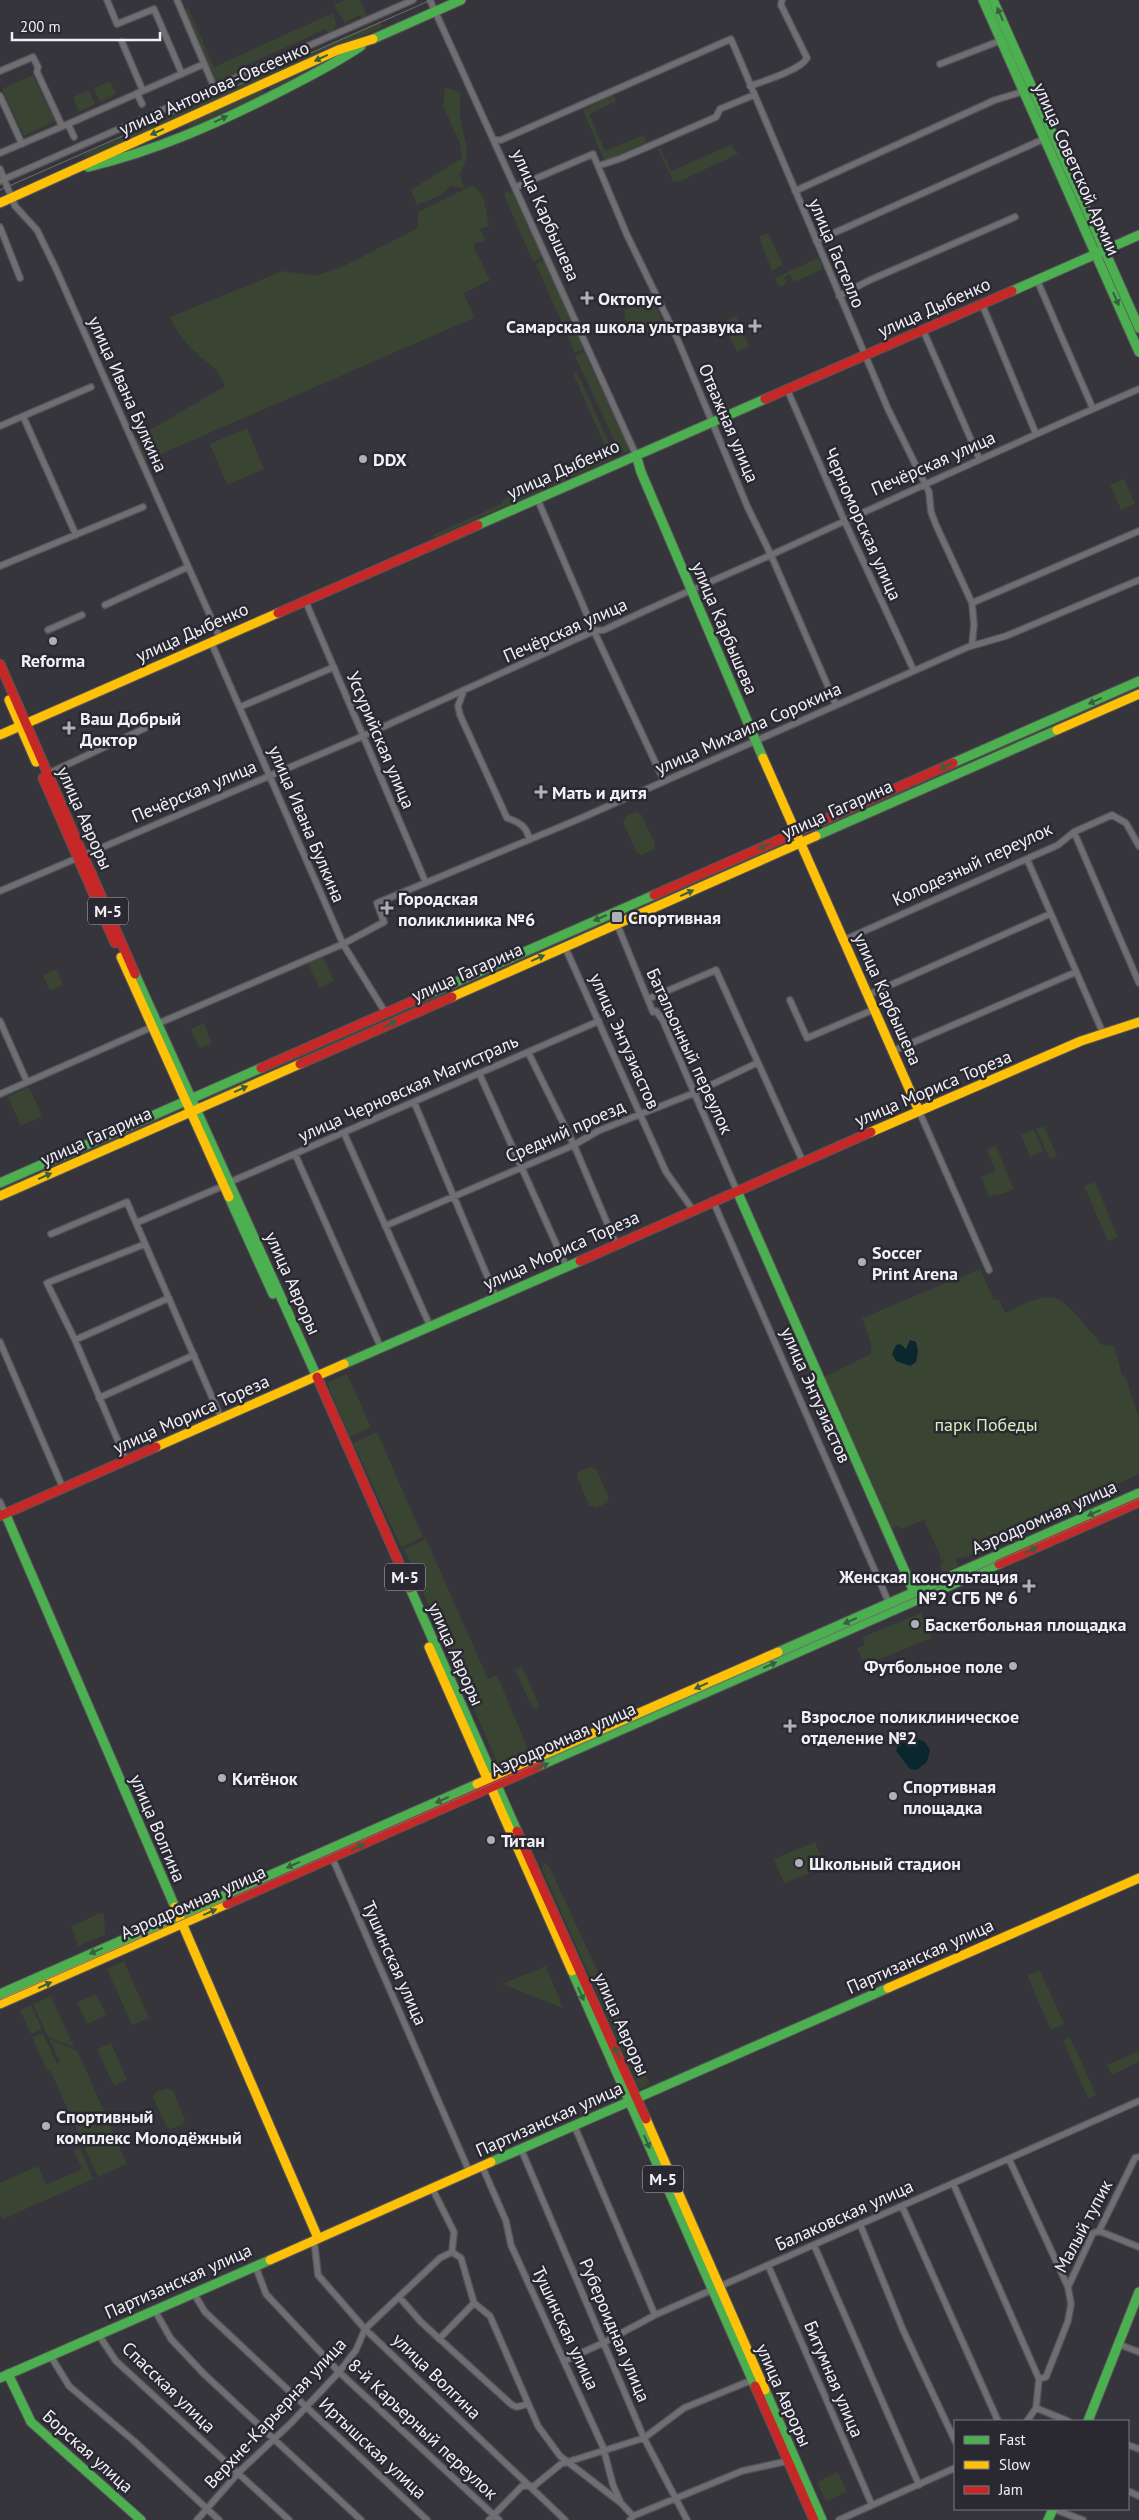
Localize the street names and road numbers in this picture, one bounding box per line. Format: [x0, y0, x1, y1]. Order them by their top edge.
street label: улица Антонова-Овсеенко [115, 36, 313, 140]
street label: улица Советской Армии [1029, 79, 1125, 259]
street label: улица Карбышева [507, 145, 585, 285]
street label: улица Гастелло [804, 195, 870, 311]
street label: улица Дыбенко [874, 272, 994, 342]
street label: улица Ивана Булкина [83, 312, 173, 476]
street label: Отважная улица [694, 360, 764, 486]
street label: Печёрская улица [867, 425, 999, 501]
street label: улица Дыбенко [503, 434, 623, 504]
street label: Черноморская улица [819, 444, 907, 604]
street label: улица Карбышева [687, 558, 763, 698]
street label: Печёрская улица [499, 592, 631, 668]
street label: улица Дыбенко [132, 597, 252, 667]
street label: Уссурийская улица [342, 668, 420, 812]
street label: улица Михаила Сорокина [651, 677, 845, 779]
street label: улица Ивана Булкина [264, 742, 350, 906]
street label: Печёрская улица [128, 754, 260, 828]
street label: улица Авроры [52, 763, 118, 873]
street label: улица Гагарина [778, 774, 896, 844]
street label: Колодезный переулок [888, 817, 1056, 911]
road number: М-5 [88, 898, 128, 924]
street label: улица Карбышева [849, 929, 927, 1069]
street label: улица Гагарина [408, 937, 526, 1007]
street label: Батальонный переулок [641, 964, 739, 1138]
street label: улица Энтузиастов [585, 969, 665, 1113]
street label: улица Черновская Магистраль [294, 1029, 522, 1147]
street label: улица Мориса Тореза [851, 1045, 1015, 1131]
street label: Средний проезд [502, 1094, 629, 1168]
street label: улица Гагарина [37, 1101, 155, 1171]
street label: улица Мориса Тореза [479, 1205, 643, 1295]
street label: улица Авроры [260, 1228, 326, 1338]
street label: улица Энтузиастов [776, 1323, 856, 1467]
street label: улица Мориса Тореза [109, 1369, 273, 1459]
street label: Аэродромная улица [968, 1475, 1120, 1559]
road number: М-5 [385, 1564, 425, 1590]
street label: улица Авроры [423, 1599, 489, 1709]
street label: Аэродромная улица [487, 1697, 639, 1781]
street label: улица Волгина [125, 1771, 191, 1885]
street label: Аэродромная улица [117, 1860, 269, 1944]
street label: Тушинская улица [357, 1897, 433, 2029]
street label: Партизанская улица [843, 1913, 997, 1999]
street label: улица Авроры [589, 1969, 655, 2079]
street label: Партизанская улица [472, 2076, 626, 2162]
road number: М-5 [643, 2166, 683, 2192]
street label: Балаковская улица [771, 2174, 917, 2256]
street label: Малый тупик [1049, 2175, 1117, 2276]
street label: Партизанская улица [101, 2238, 255, 2324]
street label: Рубероидная улица [574, 2255, 656, 2405]
street label: Тушинская улица [527, 2263, 605, 2393]
street label: Битумная улица [799, 2317, 869, 2441]
street label: улица Волгина [388, 2328, 486, 2424]
street label: Верхне-Карьерная улица [199, 2333, 351, 2493]
street label: Спасская улица [117, 2337, 221, 2437]
street label: улица Авроры [751, 2340, 817, 2450]
street label: 8-й Карьерный переулок [343, 2354, 503, 2505]
street label: Иртышская улица [314, 2392, 432, 2504]
street label: Борская улица [38, 2404, 138, 2498]

